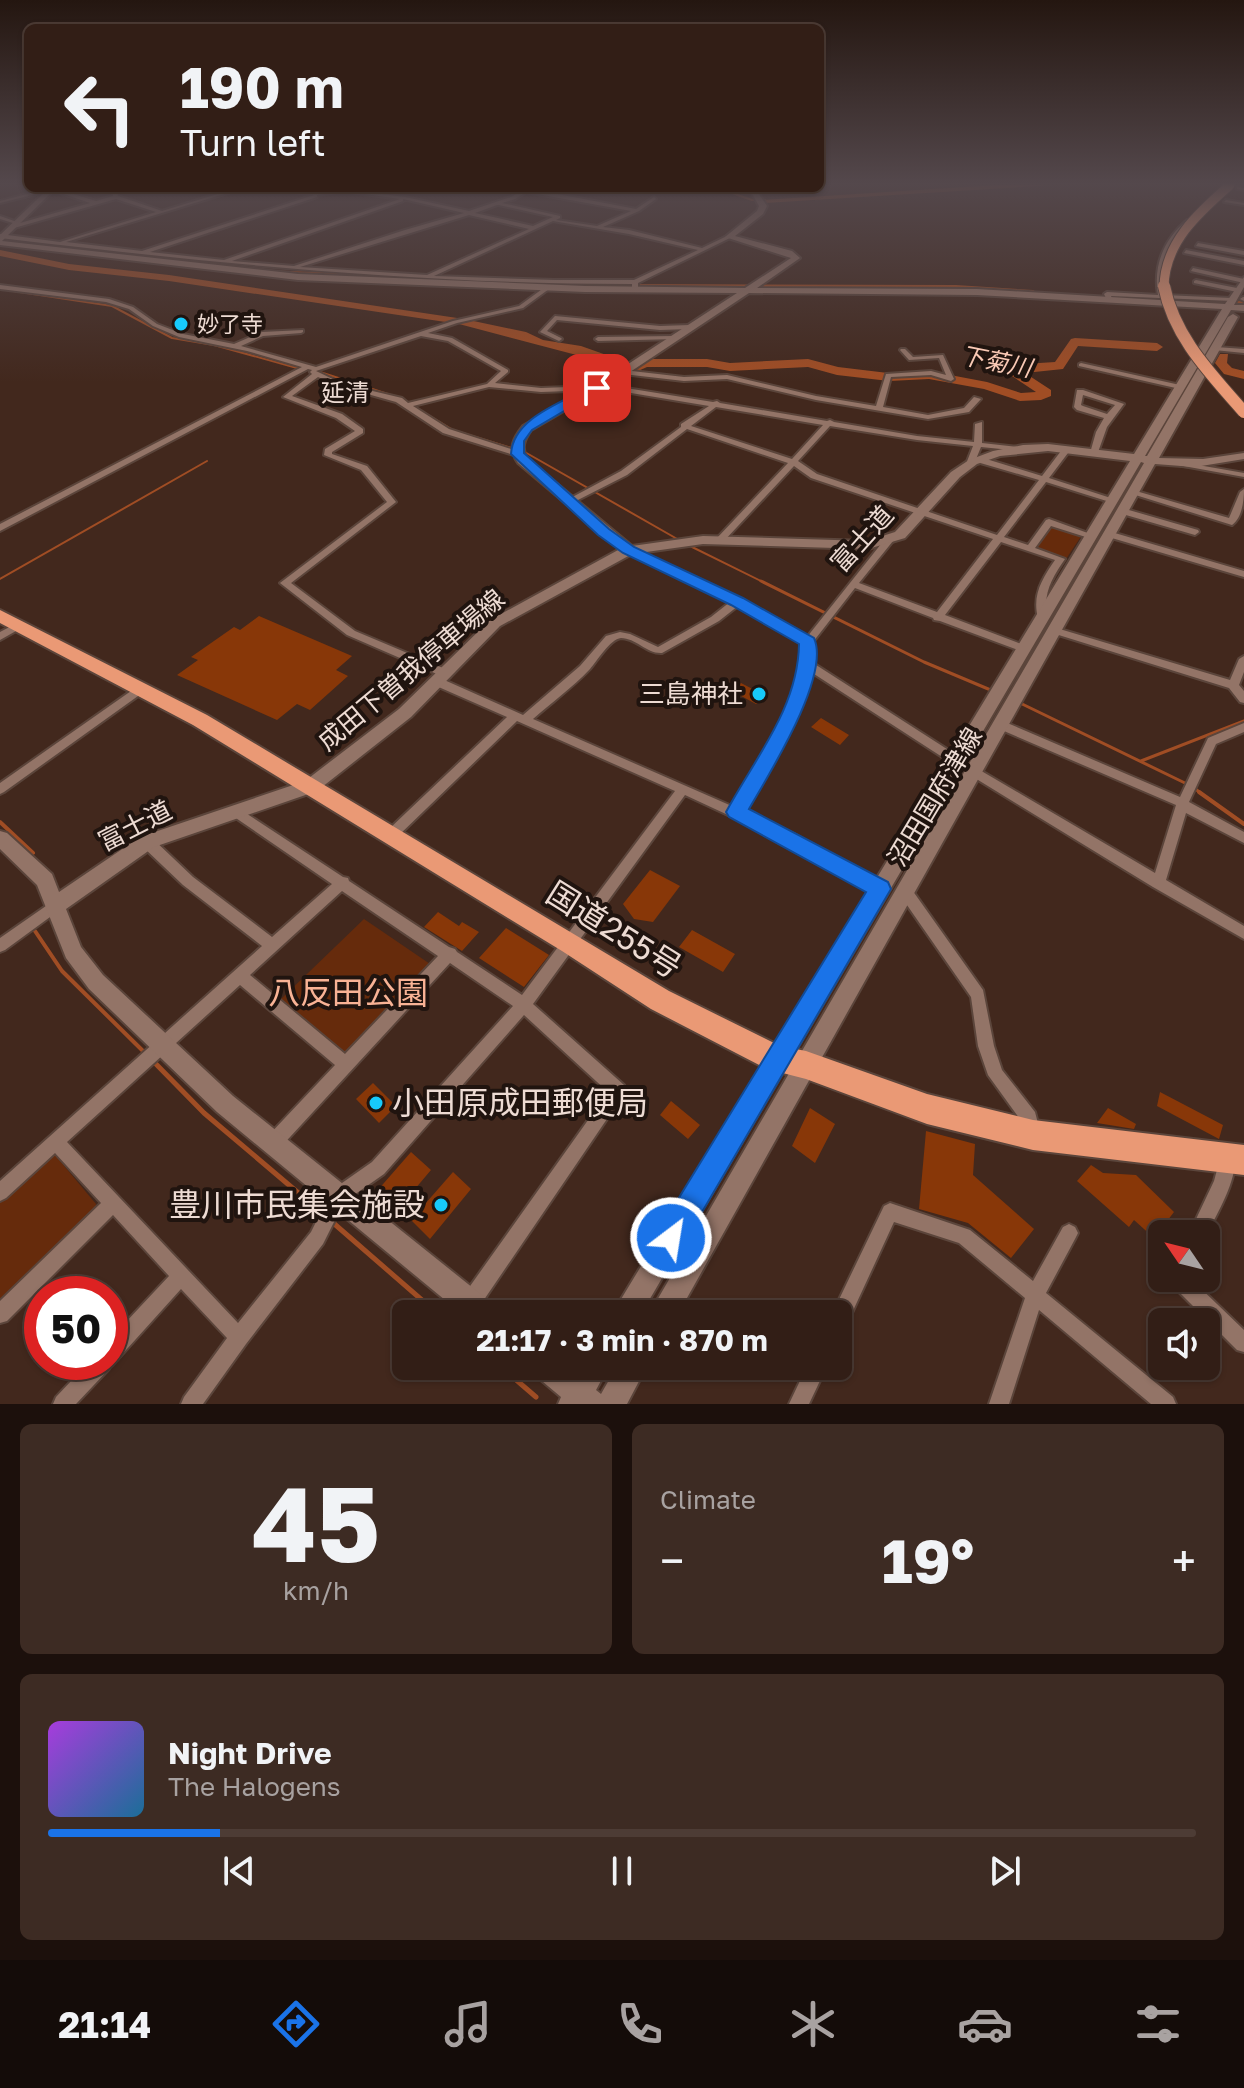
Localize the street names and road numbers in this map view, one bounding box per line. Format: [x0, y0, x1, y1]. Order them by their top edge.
street label: 富士道 [824, 499, 899, 578]
street label: 成田下曽我停車場線 [311, 583, 510, 757]
street label: 沼田国府津線 [881, 722, 988, 872]
street label: 富士道 [93, 794, 177, 857]
street label: 国道255号 [540, 873, 689, 985]

